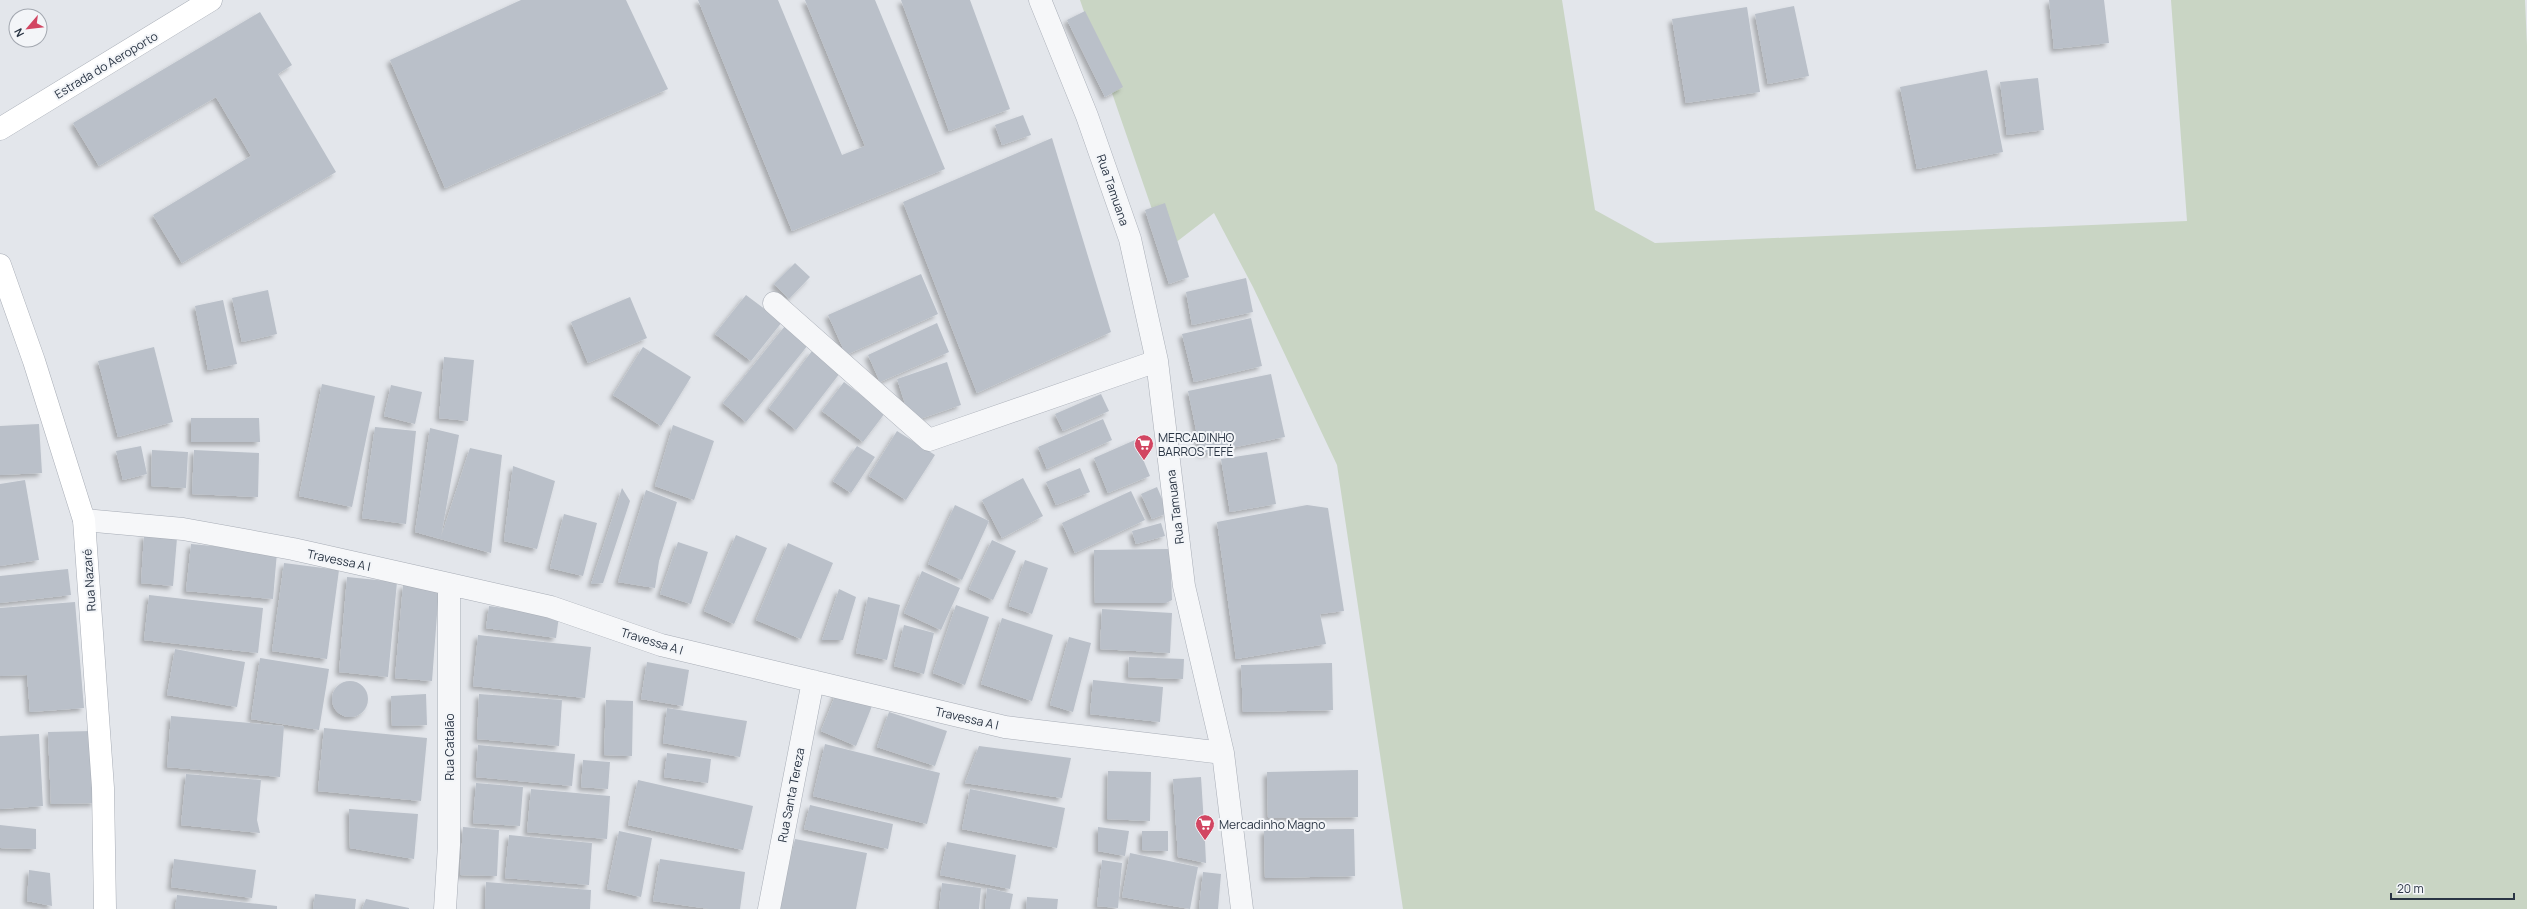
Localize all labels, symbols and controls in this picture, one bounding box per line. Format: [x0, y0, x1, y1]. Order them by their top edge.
north arrow [8, 8, 48, 48]
text: N [10, 26, 27, 40]
street label: Estrada do Aeroporto [51, 27, 161, 103]
street label: Rua Tamuana [1093, 152, 1133, 228]
place label: MERCADINHO BARROS TEFÉ [1158, 429, 1235, 460]
supermarket icon: MERCADINHO BARROS TEFÉ [1133, 433, 1155, 461]
street label: Rua Tamuana [1162, 469, 1188, 545]
street label: Travessa A I [306, 545, 372, 575]
street label: Rua Nazaré [78, 548, 100, 612]
street label: Travessa A I [619, 623, 685, 659]
street label: Travessa A I [934, 702, 1000, 734]
street label: Rua Catalão [441, 713, 458, 781]
street label: Rua Santa Tereza [774, 746, 808, 844]
supermarket icon: Mercadinho Magno [1194, 813, 1216, 841]
place label: Mercadinho Magno [1219, 816, 1325, 833]
scale bar [2391, 875, 2514, 901]
text: 20 m [2397, 880, 2424, 897]

